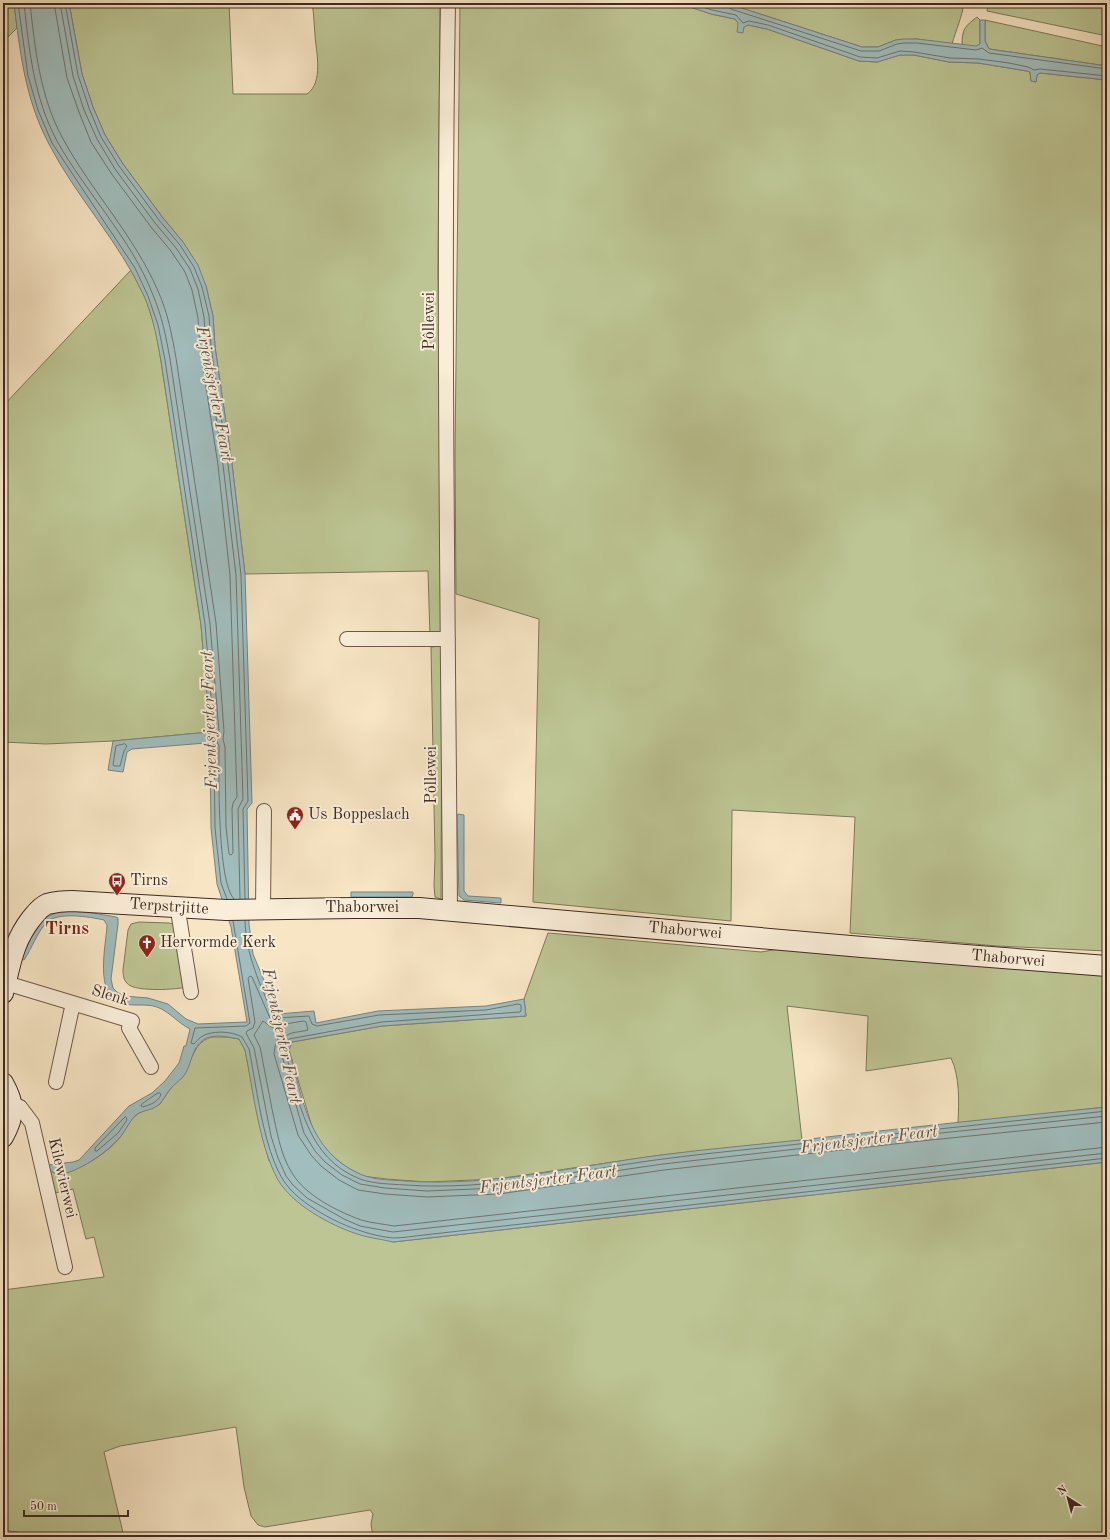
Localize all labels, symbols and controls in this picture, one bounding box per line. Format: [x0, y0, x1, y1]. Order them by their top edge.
street label: Pôllewei [422, 292, 438, 350]
water label: Frjentsjerter Feart [192, 323, 236, 464]
water label: Frjentsjerter Feart [199, 650, 221, 790]
street label: Pôllewei [424, 746, 440, 804]
public building icon: Us Boppeslach [285, 805, 305, 830]
place label: Us Boppeslach [308, 807, 410, 823]
bus stop icon: Tirns [107, 871, 127, 896]
place label: Tirns [130, 873, 168, 889]
street label: Terpstrjitte [129, 896, 209, 918]
street label: Thaborwei [325, 900, 399, 916]
district label: Tirns [45, 920, 89, 938]
street label: Thaborwei [647, 920, 723, 942]
church icon: Hervormde Kerk [137, 933, 157, 958]
place label: Hervormde Kerk [160, 935, 276, 951]
street label: Thaborwei [970, 948, 1046, 970]
water label: Frjentsjerter Feart [258, 966, 304, 1106]
street label: Slenk [89, 983, 131, 1009]
water label: Frjentsjerter Feart [798, 1123, 939, 1157]
street label: Kilewierwei [45, 1136, 79, 1220]
water label: Frjentsjerter Feart [477, 1163, 618, 1197]
north arrow [1048, 1478, 1088, 1518]
text: N [1056, 1484, 1070, 1498]
scale bar [24, 1492, 128, 1518]
text: 50 m [30, 1500, 57, 1513]

